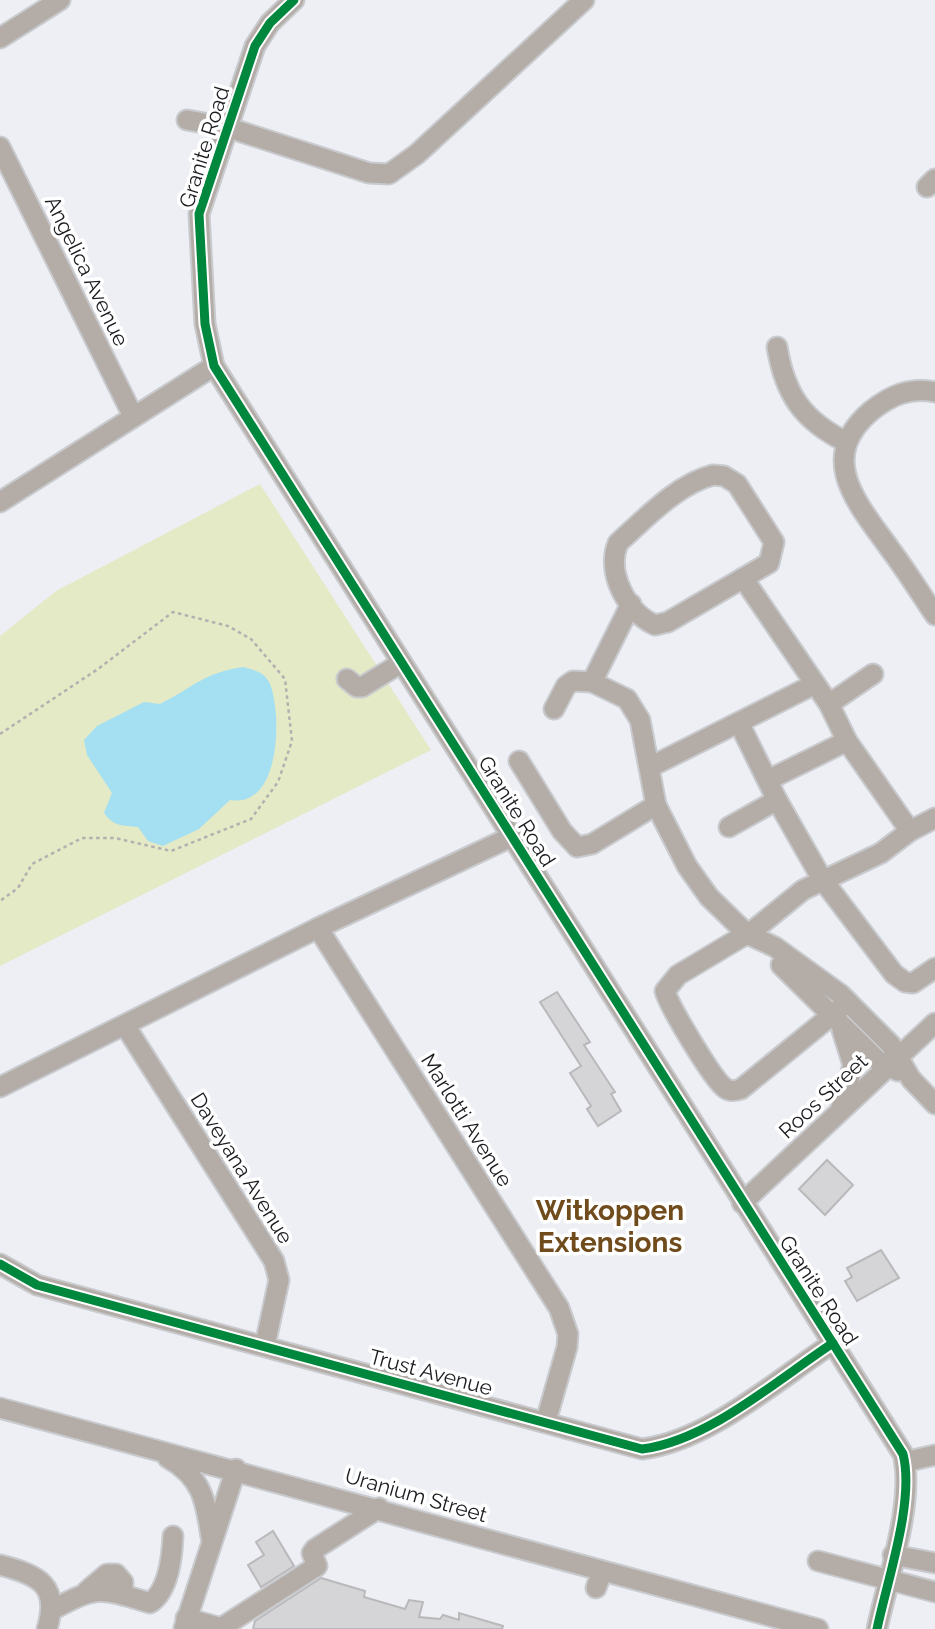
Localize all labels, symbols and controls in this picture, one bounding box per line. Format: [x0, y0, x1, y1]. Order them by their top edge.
street label: Granite Road [174, 83, 234, 211]
street label: Angelica Avenue [40, 192, 134, 350]
street label: Granite Road [473, 751, 561, 871]
street label: Marlotti Avenue [416, 1049, 518, 1191]
street label: Roos Street [773, 1049, 873, 1143]
street label: Daveyana Avenue [185, 1088, 299, 1248]
district label: Witkoppen Extensions [536, 1194, 684, 1259]
street label: Granite Road [774, 1231, 864, 1349]
street label: Trust Avenue [367, 1344, 495, 1400]
street label: Uranium Street [342, 1463, 490, 1527]

